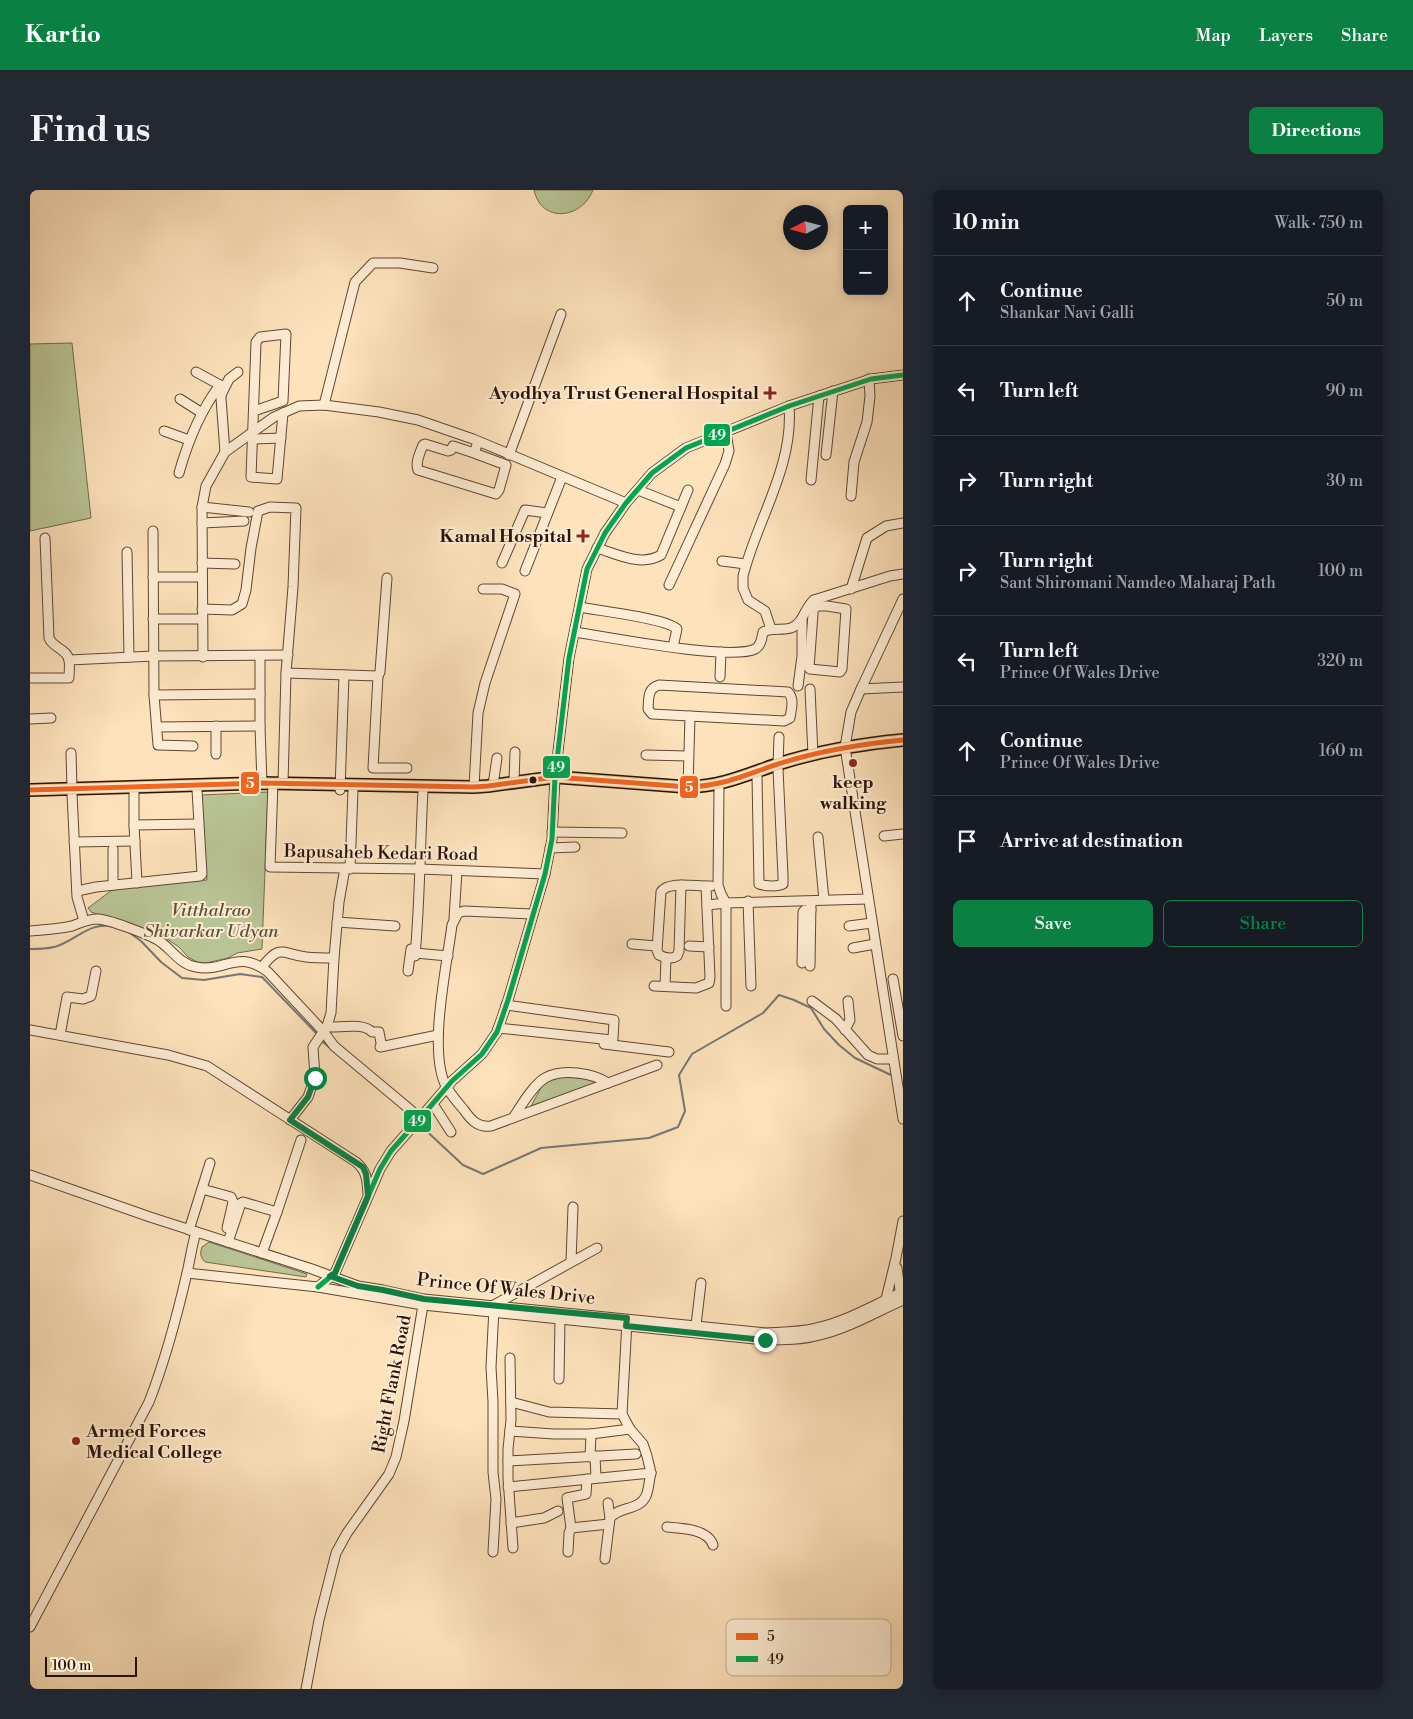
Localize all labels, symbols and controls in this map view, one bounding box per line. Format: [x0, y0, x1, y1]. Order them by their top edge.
text: Kartio [25, 20, 101, 50]
text: Map [1196, 24, 1231, 47]
text: Layers [1259, 24, 1313, 47]
text: Share [1341, 24, 1388, 47]
button: Directions [1249, 107, 1383, 154]
text: Find us [30, 109, 150, 152]
north arrow [783, 205, 828, 250]
map controls [843, 205, 888, 295]
button: + [843, 205, 888, 250]
text: 10 min [953, 210, 1020, 236]
text: Walk · 750 m [1275, 213, 1363, 233]
button: − [843, 250, 888, 295]
text: Continue [1000, 279, 1083, 303]
icon: ahead [953, 287, 981, 315]
text: 50 m [1326, 291, 1363, 311]
text: Shankar Navi Galli [1000, 303, 1134, 323]
icon: left [953, 377, 981, 405]
text: Turn left [1000, 379, 1079, 403]
text: 90 m [1325, 381, 1363, 401]
place label: Ayodhya Trust General Hospital [488, 382, 759, 405]
marker: Ayodhya Trust General Hospital [763, 386, 777, 400]
line badge: 49 [703, 423, 731, 447]
text: 49 [708, 427, 726, 445]
icon: right [953, 467, 981, 495]
text: Turn right [1000, 469, 1093, 493]
text: 30 m [1326, 471, 1363, 491]
place label: Kamal Hospital [439, 525, 572, 548]
marker: Kamal Hospital [576, 529, 590, 543]
text: Turn right [1000, 549, 1093, 573]
icon: right [953, 557, 981, 585]
text: 100 m [1318, 561, 1363, 581]
text: Sant Shiromani Namdeo Maharaj Path [1000, 573, 1276, 593]
text: Turn left [1000, 639, 1079, 663]
icon: left [953, 647, 981, 675]
text: 320 m [1317, 651, 1363, 671]
text: Prince Of Wales Drive [1000, 663, 1160, 683]
text: Continue [1000, 729, 1083, 753]
icon: ahead [953, 737, 981, 765]
text: 160 m [1319, 741, 1363, 761]
text: Prince Of Wales Drive [1000, 753, 1160, 773]
line badge: 49 [542, 755, 571, 779]
marker: keep walking [847, 757, 859, 769]
text: 49 [547, 759, 565, 777]
line badge: 5 [240, 771, 260, 795]
place label: keep walking [819, 771, 887, 815]
text: 5 [246, 775, 255, 793]
unlabelled marker [528, 775, 538, 785]
line badge: 5 [679, 775, 699, 799]
text: 5 [685, 779, 694, 797]
icon: arrive [953, 827, 981, 855]
text: Arrive at destination [1000, 829, 1183, 853]
street label: Bapusaheb Kedari Road [283, 840, 479, 866]
park label: Vitthalrao Shivarkar Udyan [143, 899, 279, 943]
button: Save [953, 900, 1153, 947]
button: Share [1163, 900, 1363, 947]
route start [304, 1067, 327, 1090]
line badge: 49 [403, 1109, 432, 1133]
text: 49 [408, 1113, 426, 1131]
street label: Prince Of Wales Drive [416, 1268, 596, 1310]
street label: Right Flank Road [367, 1312, 417, 1455]
route end [754, 1329, 777, 1352]
place label: Armed Forces Medical College [85, 1420, 222, 1464]
marker: Armed Forces Medical College [70, 1435, 82, 1447]
legend [726, 1619, 891, 1676]
text: 5 [767, 1628, 775, 1646]
text: 49 [767, 1651, 784, 1669]
scale bar [45, 1654, 138, 1677]
text: 100 m [52, 1657, 91, 1675]

